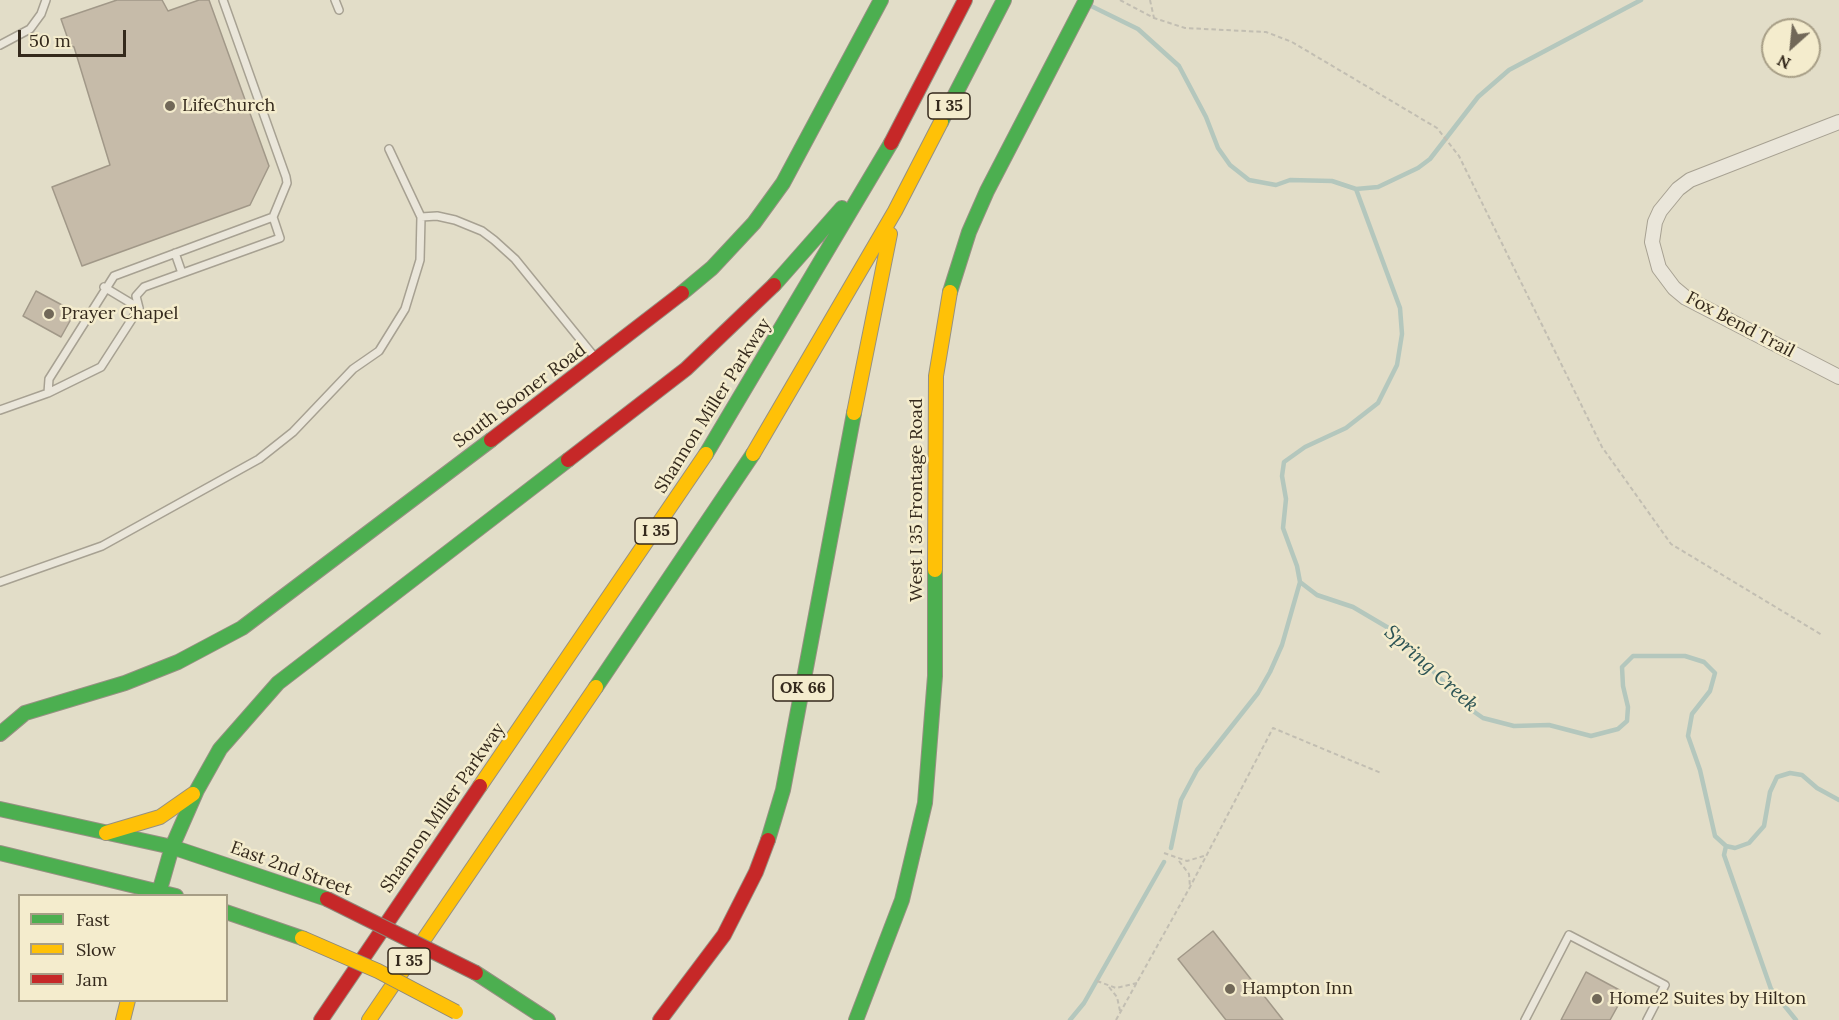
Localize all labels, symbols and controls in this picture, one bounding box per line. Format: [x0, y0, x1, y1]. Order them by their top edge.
scale bar [21, 18, 129, 56]
north arrow [1761, 18, 1821, 78]
text: 50 m [29, 29, 71, 52]
text: N [1774, 51, 1794, 74]
road number: I 35 [928, 93, 970, 119]
place label: LifeChurch [182, 95, 275, 117]
marker: LifeChurch [163, 99, 177, 113]
street label: Fox Bend Trail [1682, 287, 1798, 363]
place label: Prayer Chapel [61, 303, 178, 325]
marker: Prayer Chapel [42, 307, 56, 321]
street label: Shannon Miller Parkway [650, 315, 776, 497]
street label: South Sooner Road [450, 339, 590, 453]
street label: West I 35 Frontage Road [906, 398, 928, 602]
road number: I 35 [635, 518, 677, 544]
water label: Spring Creek [1379, 621, 1483, 717]
road number: OK 66 [773, 675, 833, 701]
street label: Shannon Miller Parkway [376, 719, 510, 897]
street label: East 2nd Street [227, 837, 355, 901]
legend [18, 894, 228, 1002]
text: Fast [76, 908, 110, 931]
text: Slow [76, 938, 116, 961]
road number: I 35 [388, 948, 430, 974]
text: Jam [76, 968, 108, 991]
place label: Hampton Inn [1242, 978, 1353, 1000]
marker: Hampton Inn [1223, 982, 1237, 996]
place label: Home2 Suites by Hilton [1609, 988, 1806, 1010]
marker: Home2 Suites by Hilton [1590, 992, 1604, 1006]

